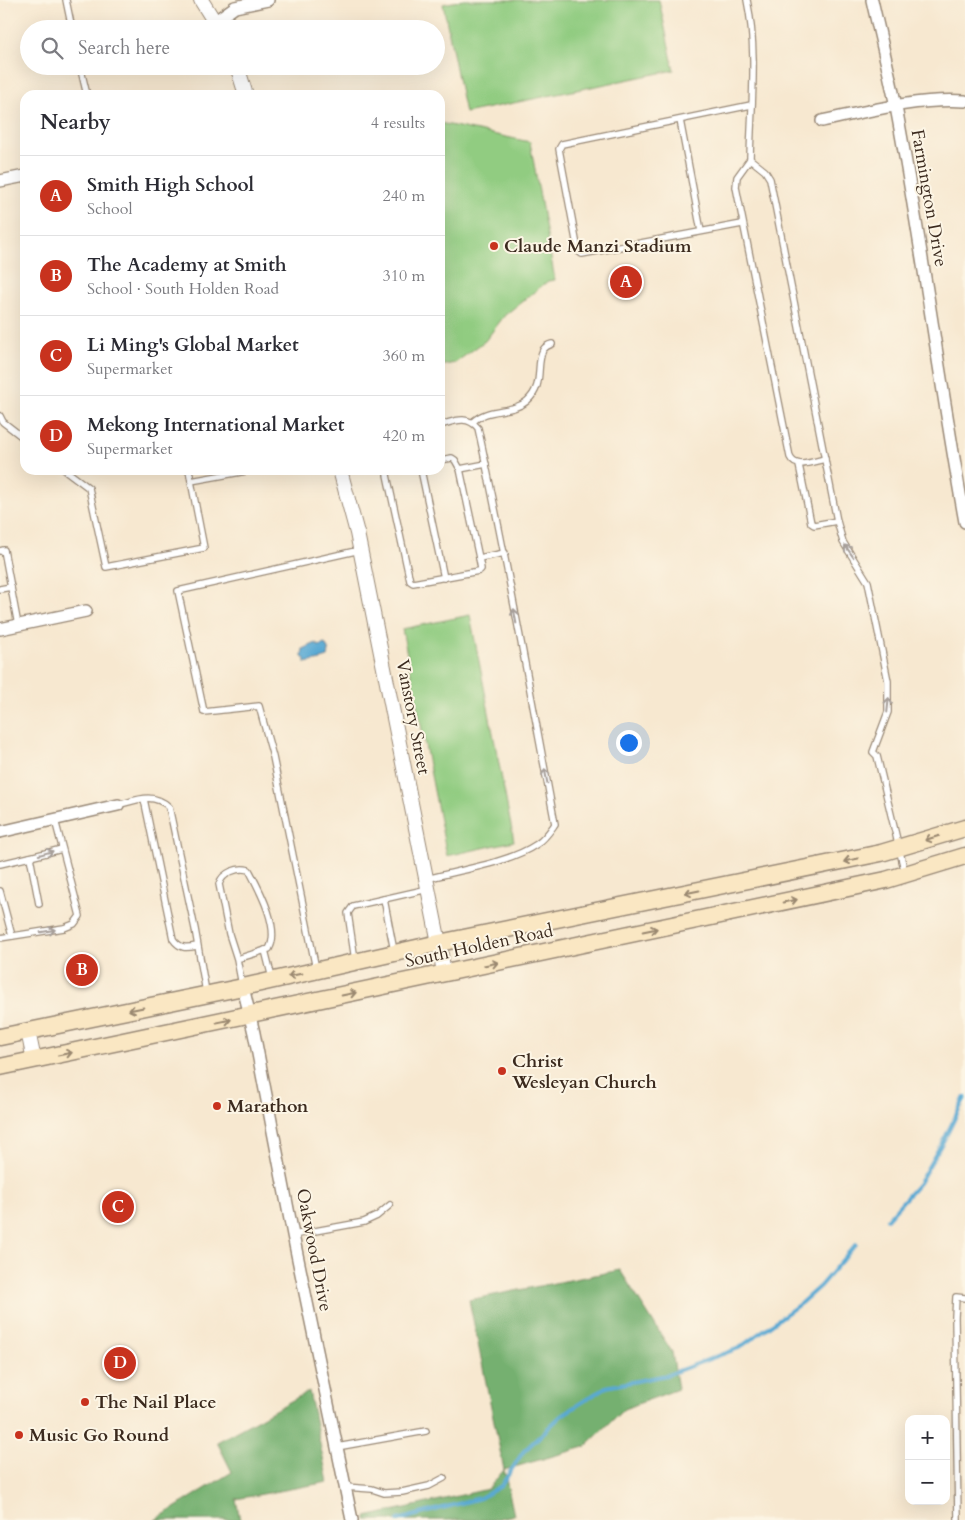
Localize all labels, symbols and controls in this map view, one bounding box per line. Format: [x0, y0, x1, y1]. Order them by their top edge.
search box [20, 20, 445, 75]
icon: search [38, 34, 66, 62]
text: Search here [78, 35, 170, 61]
text: Nearby [40, 108, 111, 137]
text: 4 results [371, 112, 425, 134]
street label: Farmington Drive [905, 127, 953, 269]
text: Smith High School [87, 172, 254, 198]
text: A [50, 185, 62, 207]
text: 240 m [383, 185, 425, 207]
text: School [87, 198, 132, 220]
place label: Claude Manzi Stadium [504, 234, 692, 259]
marker: Claude Manzi Stadium [488, 240, 500, 252]
text: The Academy at Smith [87, 252, 287, 278]
pin: A [610, 263, 642, 301]
text: B [50, 265, 62, 287]
text: 310 m [383, 265, 425, 287]
text: School · South Holden Road [87, 278, 279, 300]
text: Li Ming's Global Market [87, 332, 299, 358]
text: C [50, 345, 62, 367]
text: 360 m [383, 345, 425, 367]
text: Supermarket [87, 358, 173, 380]
text: Mekong International Market [87, 412, 345, 438]
text: D [49, 425, 63, 447]
text: 420 m [383, 425, 425, 447]
text: Supermarket [87, 438, 173, 460]
one-way arrow [844, 544, 854, 558]
one-way arrow [510, 609, 520, 625]
street label: Vanstory Street [390, 657, 436, 777]
one-way arrow [883, 698, 893, 714]
your location [616, 730, 642, 756]
one-way arrow [541, 768, 550, 784]
one-way arrow [924, 834, 940, 844]
one-way arrow [38, 848, 54, 857]
one-way arrow [843, 855, 859, 865]
one-way arrow [684, 888, 700, 897]
one-way arrow [782, 896, 798, 905]
street label: South Holden Road [403, 918, 556, 974]
one-way arrow [40, 925, 56, 935]
one-way arrow [642, 925, 658, 935]
pin: B [66, 951, 98, 989]
one-way arrow [483, 959, 499, 968]
one-way arrow [288, 971, 304, 980]
one-way arrow [341, 989, 357, 998]
one-way arrow [129, 1004, 145, 1014]
one-way arrow [216, 1015, 232, 1025]
one-way arrow [56, 1048, 72, 1058]
place label: Christ Wesleyan Church [511, 1049, 657, 1095]
marker: Christ Wesleyan Church [496, 1065, 508, 1077]
place label: Marathon [227, 1094, 309, 1119]
marker: Marathon [211, 1100, 223, 1112]
street label: Oakwood Drive [290, 1186, 338, 1314]
pin: C [102, 1188, 134, 1226]
pin: D [104, 1344, 136, 1382]
place label: The Nail Place [95, 1390, 216, 1415]
marker: The Nail Place [79, 1396, 91, 1408]
map controls [905, 1415, 950, 1505]
button: + [905, 1415, 950, 1460]
place label: Music Go Round [29, 1423, 170, 1448]
marker: Music Go Round [13, 1429, 25, 1441]
button: − [905, 1460, 950, 1505]

